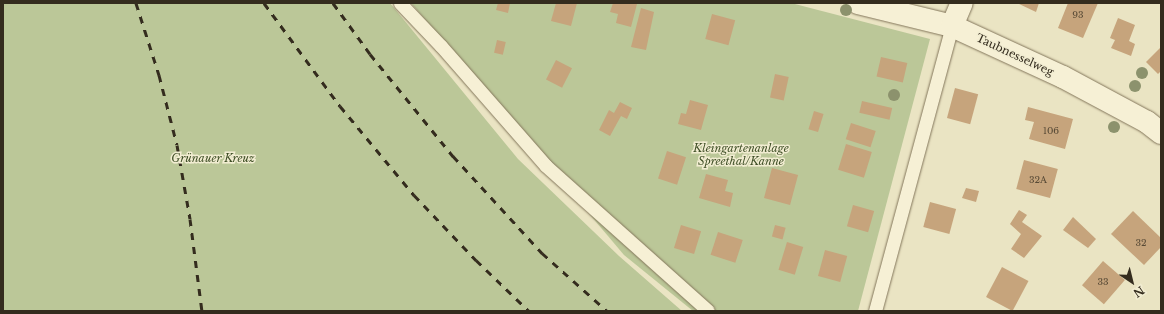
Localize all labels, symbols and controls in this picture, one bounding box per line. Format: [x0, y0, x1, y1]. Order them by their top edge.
house number: 93 [1072, 10, 1084, 20]
street label: Taubnesselweg [974, 31, 1056, 79]
house number: 106 [1043, 126, 1059, 136]
park label: Kleingartenanlage Spreethal/Kanne [693, 142, 789, 168]
park label: Grünauer Kreuz [171, 151, 255, 165]
house number: 32A [1029, 175, 1047, 185]
house number: 32 [1135, 238, 1147, 248]
north arrow [1112, 262, 1152, 302]
house number: 33 [1097, 277, 1109, 287]
text: N [1131, 283, 1147, 301]

